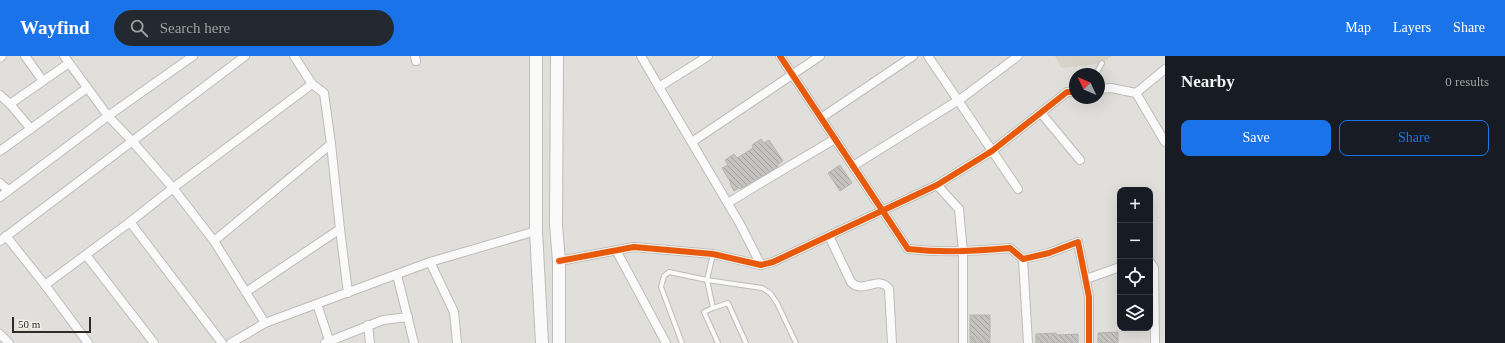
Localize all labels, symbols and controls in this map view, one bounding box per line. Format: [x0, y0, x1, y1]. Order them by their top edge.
search box [114, 10, 394, 46]
text: Wayfind [20, 17, 90, 38]
icon: search [128, 17, 150, 39]
text: Search here [160, 20, 230, 36]
text: Map [1345, 20, 1371, 35]
text: Layers [1393, 20, 1431, 35]
text: Share [1453, 20, 1485, 35]
north arrow [1069, 68, 1105, 104]
text: Nearby [1181, 72, 1235, 91]
text: 0 results [1445, 74, 1489, 89]
button: Save [1181, 120, 1331, 156]
button: Share [1339, 120, 1489, 156]
map controls [1117, 187, 1153, 331]
button: + [1117, 187, 1153, 223]
button: − [1117, 223, 1153, 259]
button: locate [1117, 259, 1153, 295]
button: layers [1117, 295, 1153, 331]
scale bar [12, 315, 91, 334]
text: 50 m [18, 318, 40, 330]

